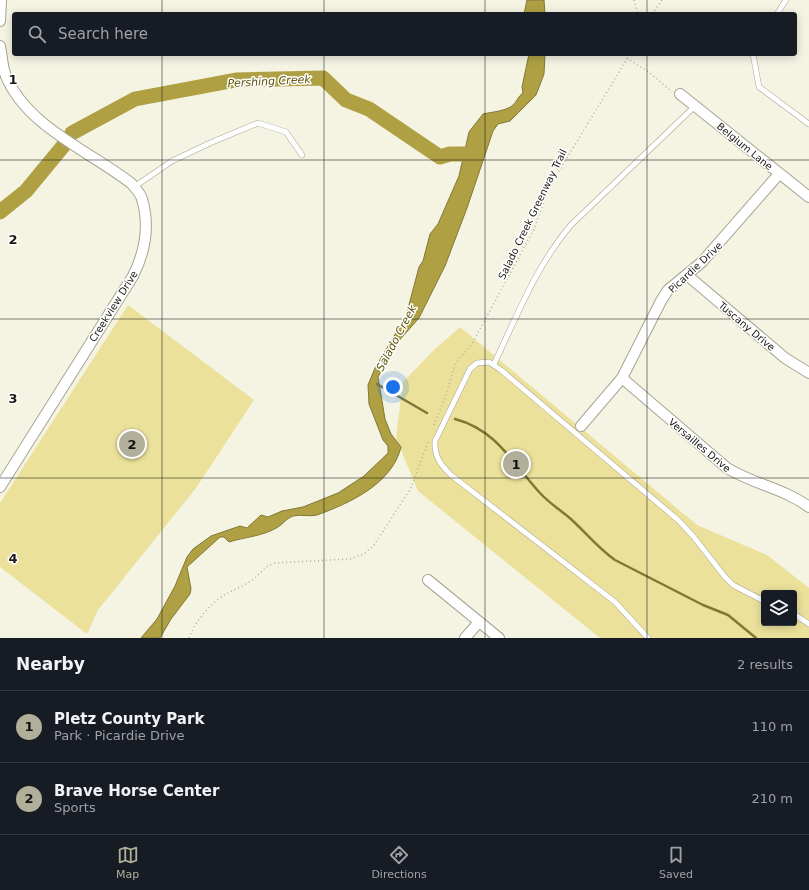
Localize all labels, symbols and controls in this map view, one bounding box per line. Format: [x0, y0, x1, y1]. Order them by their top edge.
search box [12, 12, 797, 56]
icon: search [26, 23, 48, 45]
text: Search here [58, 25, 148, 43]
text: 1 [8, 72, 18, 87]
water label: Pershing Creek [227, 73, 312, 90]
street label: Belgium Lane [715, 121, 775, 172]
street label: Salado Creek Greenway Trail [496, 147, 569, 281]
text: 2 [8, 232, 18, 247]
street label: Picardie Drive [666, 240, 724, 295]
street label: Creekview Drive [87, 269, 140, 344]
street label: Tuscany Drive [716, 299, 777, 353]
water label: Salado Creek [374, 302, 420, 373]
your location [383, 377, 403, 397]
text: 3 [8, 391, 18, 406]
street label: Versailles Drive [667, 416, 733, 474]
pin: 2 [119, 429, 145, 459]
pin: 1 [503, 449, 529, 479]
text: 4 [8, 551, 18, 566]
map controls [761, 590, 797, 626]
button: layers [761, 590, 797, 626]
text: Nearby [16, 654, 85, 674]
text: 2 results [737, 657, 793, 672]
text: Pletz County Park [54, 710, 204, 728]
text: 1 [24, 719, 34, 734]
text: 110 m [751, 719, 793, 734]
text: Park · Picardie Drive [54, 728, 185, 743]
text: Brave Horse Center [54, 782, 219, 800]
text: 2 [24, 791, 34, 806]
text: 210 m [751, 791, 793, 806]
text: Sports [54, 800, 96, 815]
tab: Map [116, 844, 139, 881]
tab: Directions [371, 844, 427, 881]
tab: Saved [659, 844, 693, 881]

